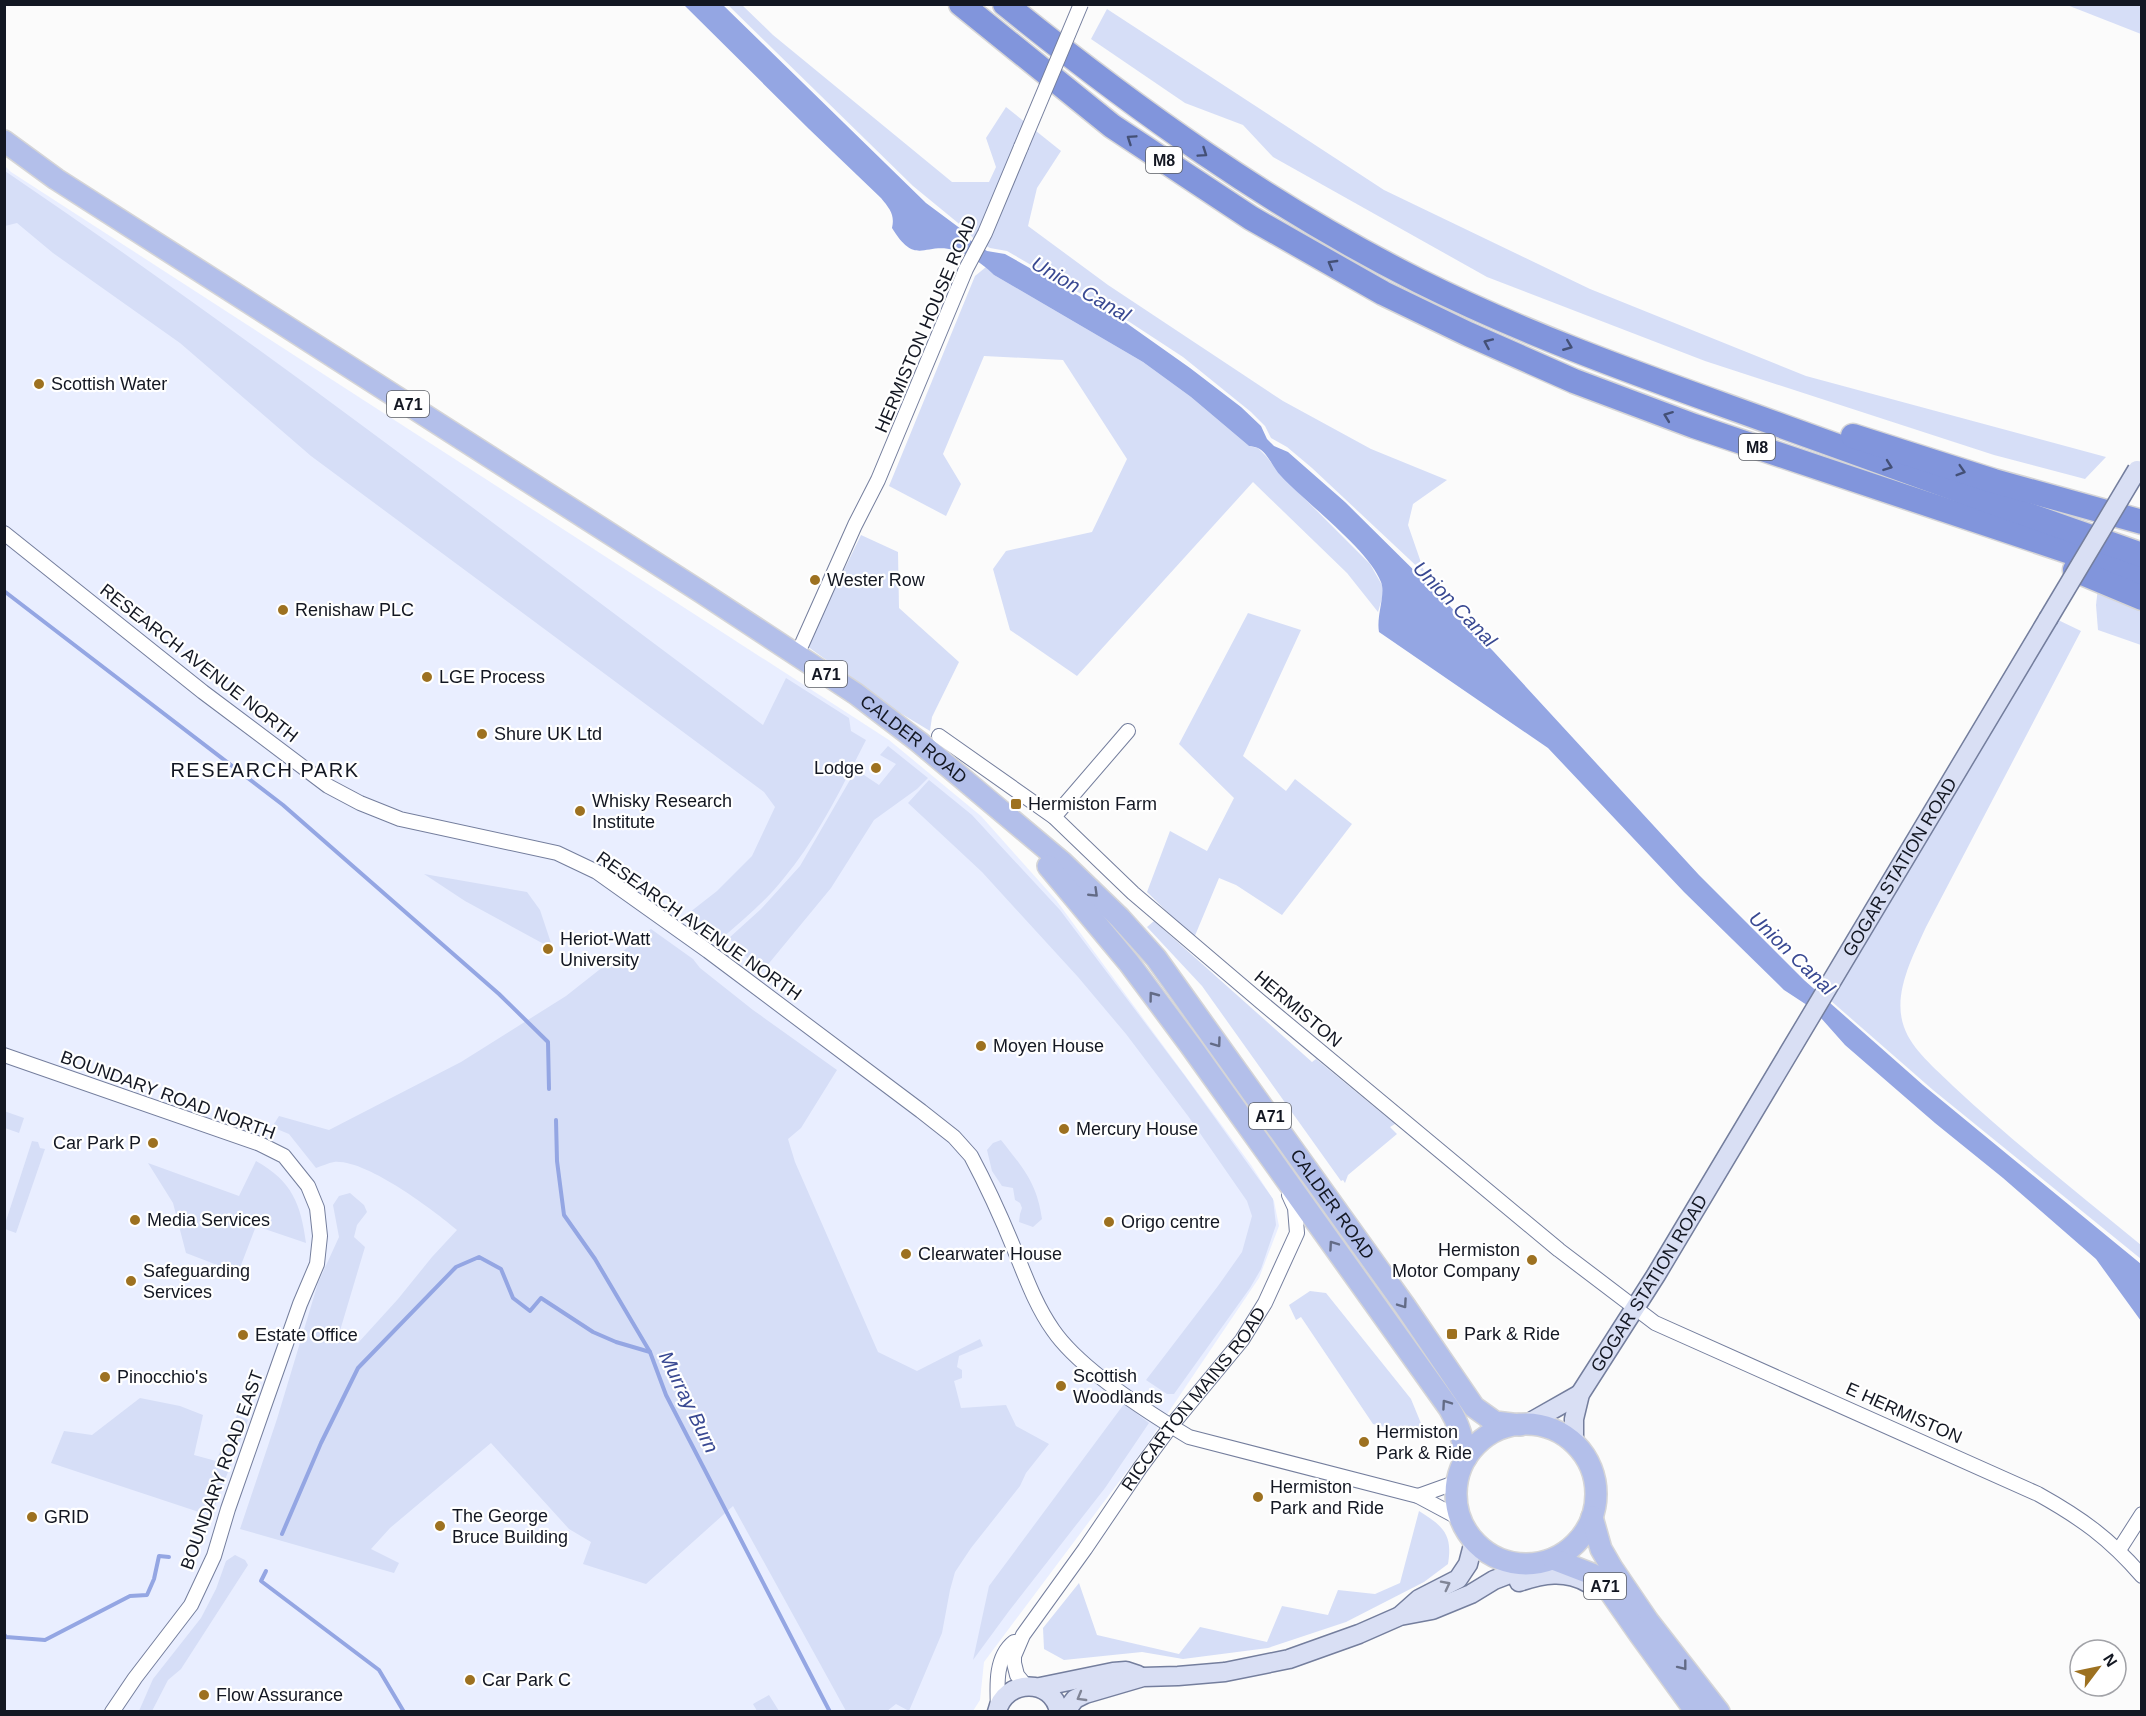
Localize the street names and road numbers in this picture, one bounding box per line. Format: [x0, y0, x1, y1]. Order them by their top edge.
road number: M8 [1146, 147, 1182, 173]
street label: HERMISTON HOUSE ROAD [871, 213, 981, 435]
road number: A71 [387, 391, 429, 417]
road number: M8 [1739, 434, 1775, 460]
street label: RESEARCH AVENUE NORTH [96, 580, 302, 746]
road number: A71 [805, 661, 847, 687]
street label: CALDER ROAD [856, 691, 971, 788]
street label: GOGAR STATION ROAD [1839, 774, 1961, 960]
street label: RESEARCH AVENUE NORTH [593, 847, 805, 1005]
street label: HERMISTON [1250, 967, 1346, 1051]
street label: BOUNDARY ROAD NORTH [58, 1047, 278, 1143]
road number: A71 [1249, 1103, 1291, 1129]
street label: CALDER ROAD [1286, 1146, 1378, 1263]
street label: GOGAR STATION ROAD [1587, 1191, 1711, 1376]
street label: RICCARTON MAINS ROAD [1118, 1304, 1270, 1494]
street label: BOUNDARY ROAD EAST [177, 1368, 267, 1572]
street label: E HERMISTON [1843, 1379, 1965, 1447]
road number: A71 [1584, 1573, 1626, 1599]

